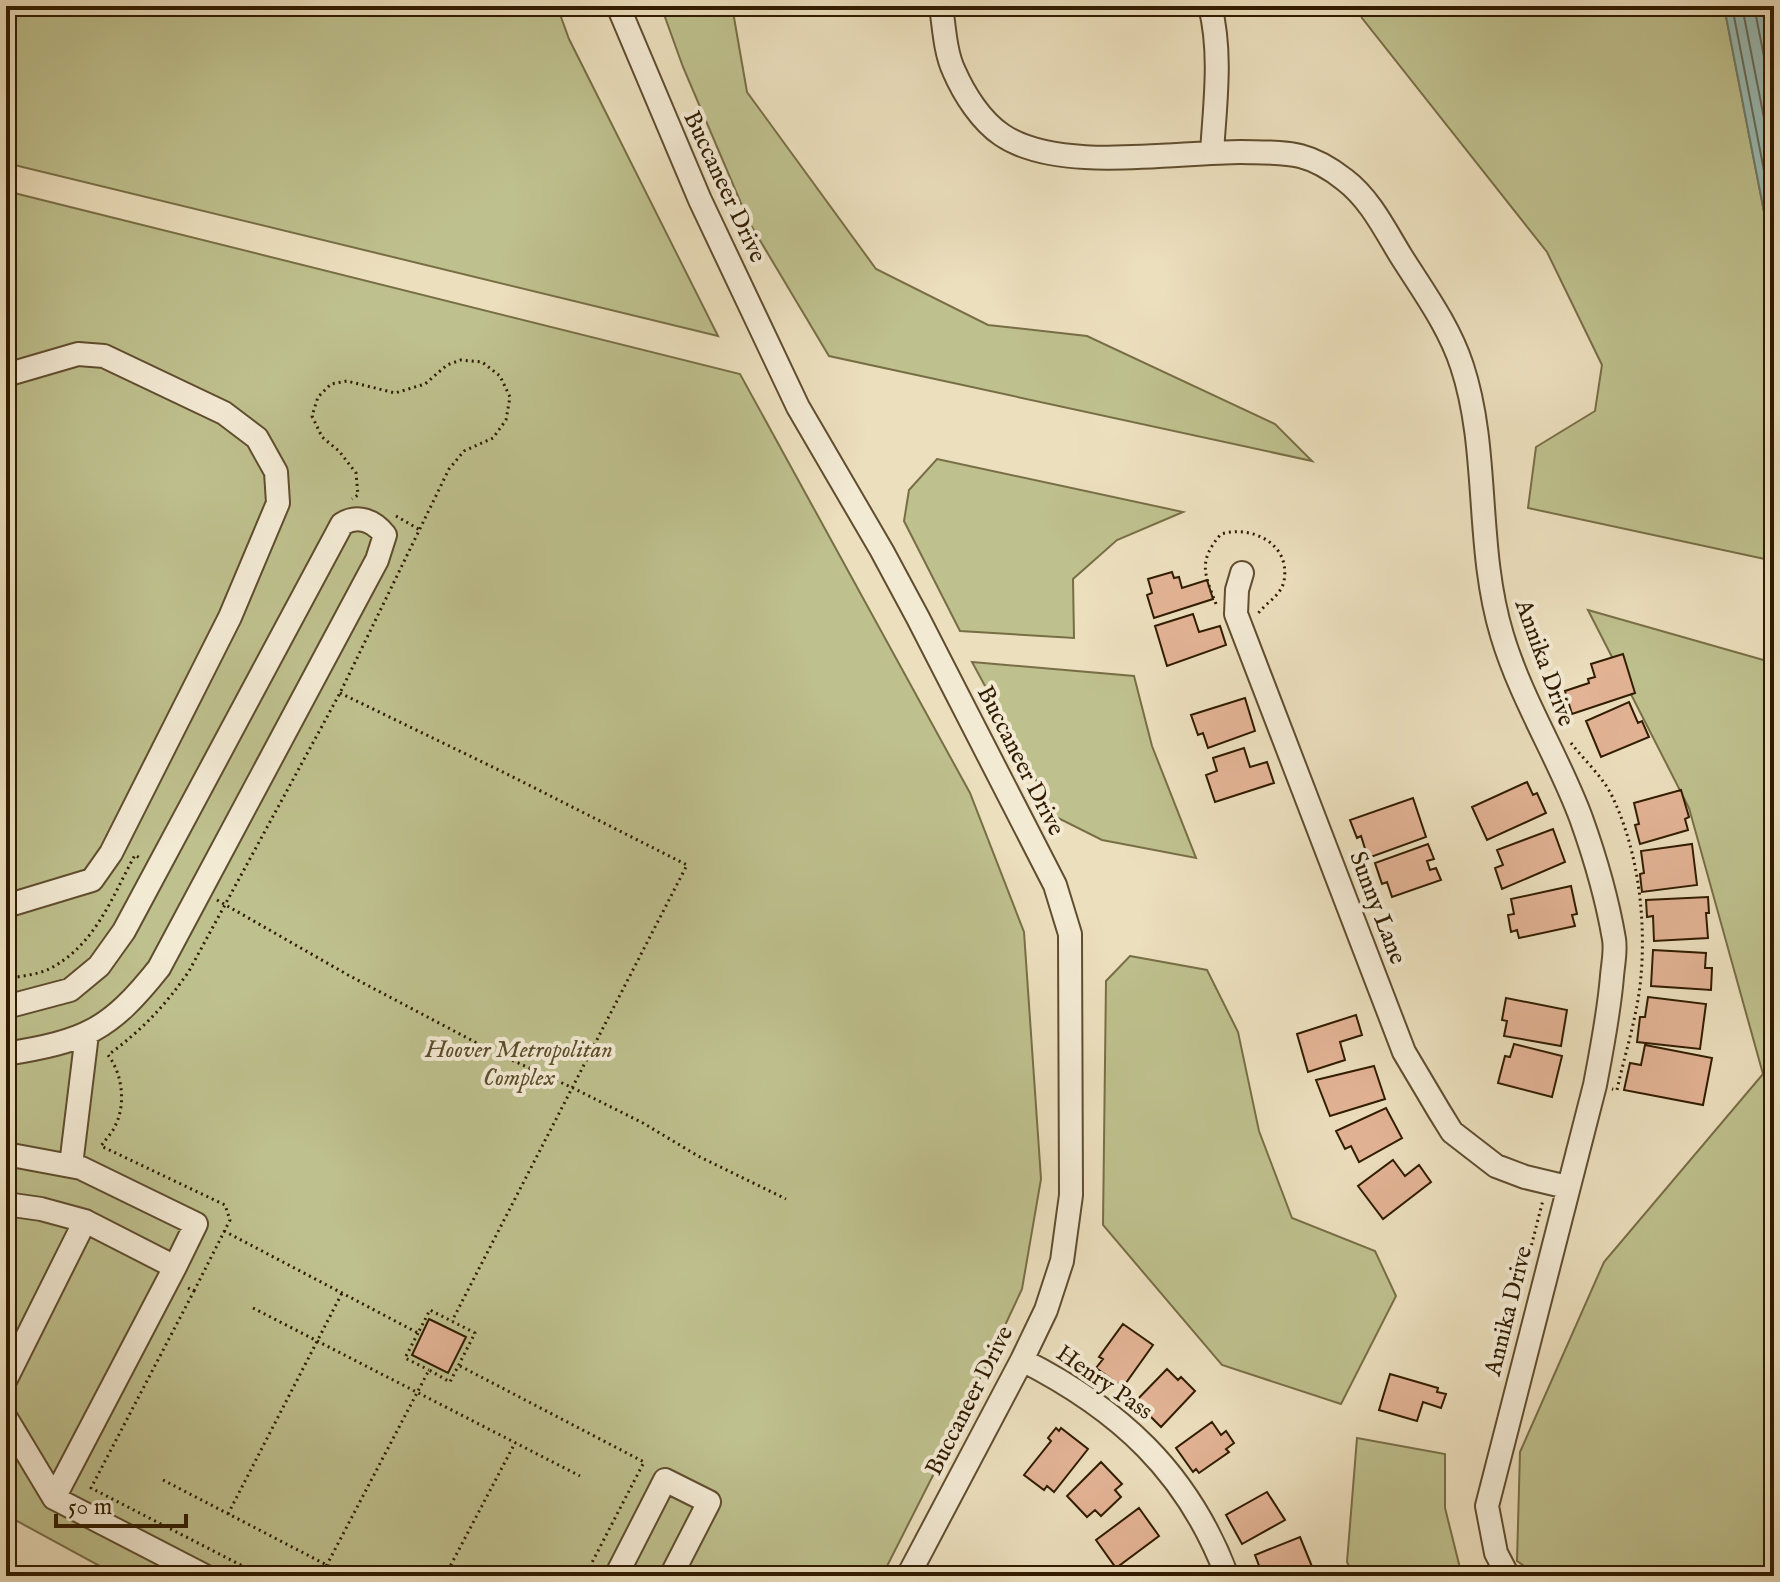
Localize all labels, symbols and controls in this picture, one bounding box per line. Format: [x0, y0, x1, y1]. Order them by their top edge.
street label: Buccaneer Drive [675, 106, 773, 268]
street label: Annika Drive [1506, 594, 1581, 731]
street label: Buccaneer Drive [969, 681, 1071, 841]
street label: Sunny Lane [1341, 847, 1413, 969]
park label: Hoover Metropolitan Complex [424, 1035, 613, 1094]
street label: Annika Drive [1478, 1243, 1540, 1380]
street label: Buccaneer Drive [919, 1321, 1021, 1481]
street label: Henry Pass [1050, 1338, 1158, 1428]
scale bar [56, 1478, 186, 1528]
text: 50 m [68, 1492, 112, 1523]

